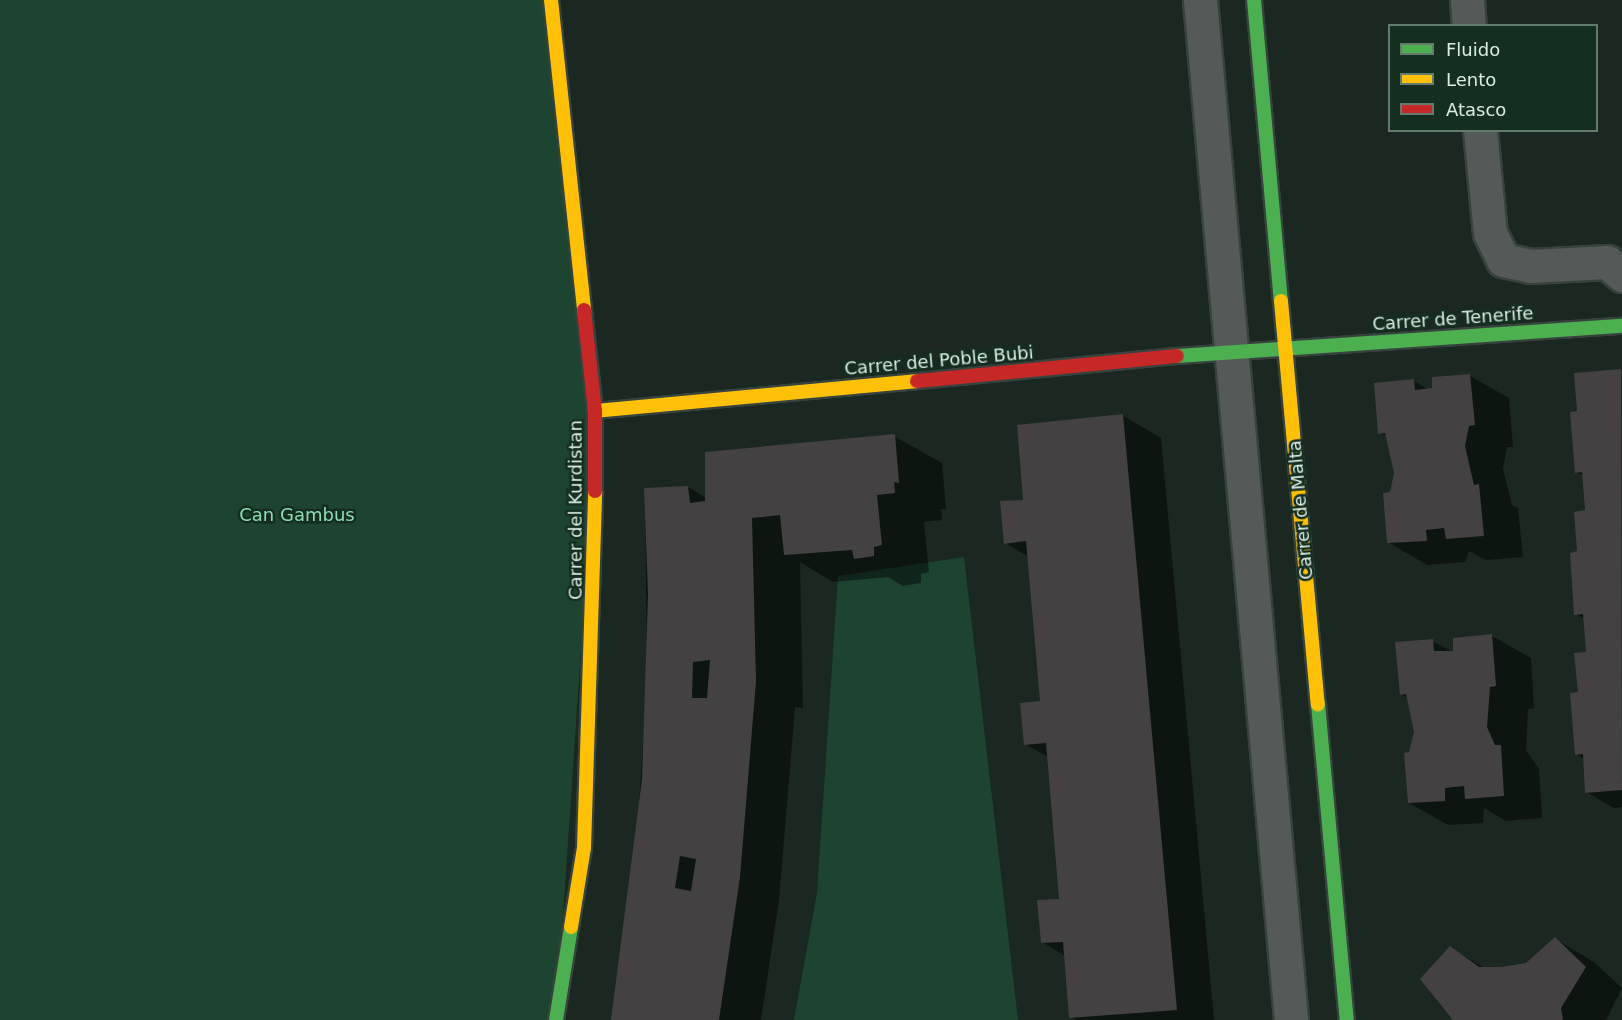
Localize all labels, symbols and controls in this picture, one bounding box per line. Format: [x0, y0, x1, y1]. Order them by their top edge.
legend [1388, 24, 1598, 132]
text: Fluido [1446, 39, 1500, 60]
text: Lento [1446, 69, 1496, 90]
text: Atasco [1446, 99, 1506, 120]
street label: Carrer de Tenerife [1372, 303, 1534, 335]
street label: Carrer del Poble Bubi [844, 342, 1034, 380]
street label: Carrer del Kurdistan [565, 420, 587, 600]
street label: Carrer de Malta [1284, 439, 1318, 581]
park label: Can Gambus [239, 504, 355, 526]

